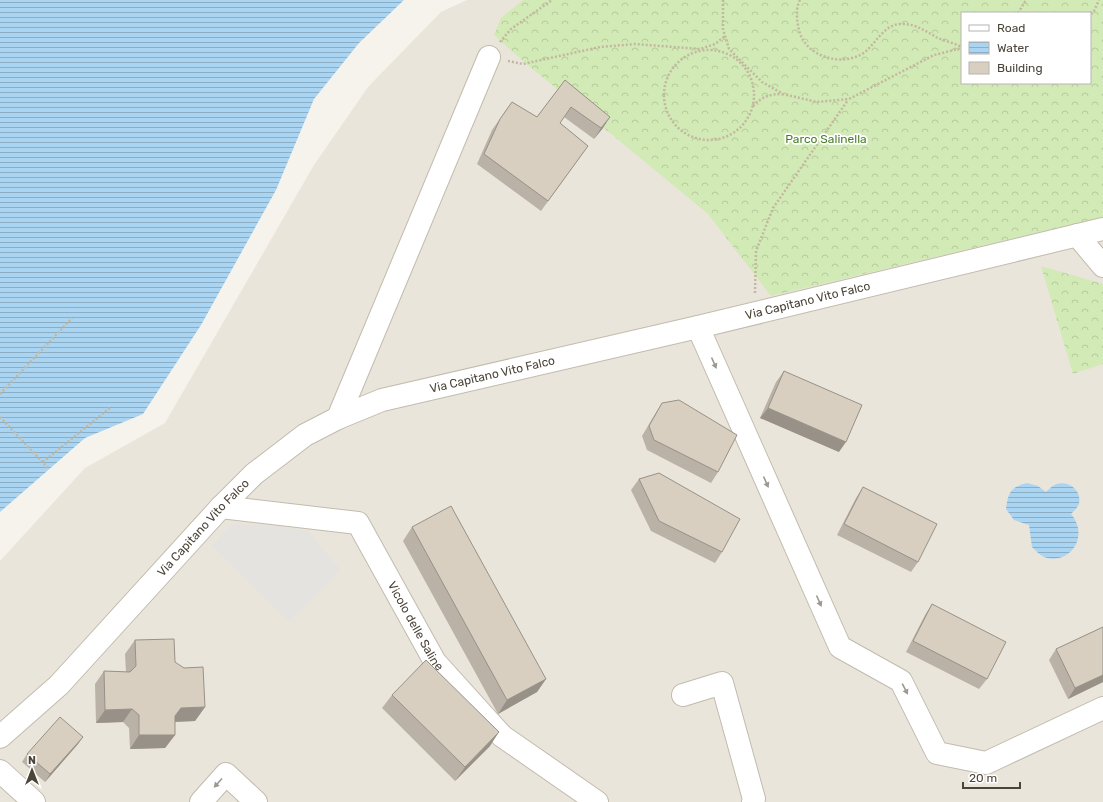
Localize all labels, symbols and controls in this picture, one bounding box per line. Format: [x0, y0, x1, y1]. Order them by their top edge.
legend [961, 12, 1091, 84]
text: Road [997, 21, 1025, 35]
text: Water [997, 41, 1029, 55]
text: Building [997, 61, 1043, 75]
park label: Parco Salinella [785, 132, 867, 146]
street label: Via Capitano Vito Falco [744, 279, 872, 322]
street label: Via Capitano Vito Falco [428, 353, 556, 396]
one-way arrow [711, 357, 717, 368]
street label: Via Capitano Vito Falco [154, 476, 252, 579]
one-way arrow [764, 476, 770, 488]
street label: Vicolo delle Saline [385, 579, 447, 674]
one-way arrow [816, 595, 822, 606]
one-way arrow [902, 683, 908, 695]
north arrow [12, 750, 52, 790]
text: N [28, 754, 36, 767]
scale bar [963, 764, 1020, 790]
text: 20 m [969, 771, 997, 785]
one-way arrow [213, 778, 223, 788]

